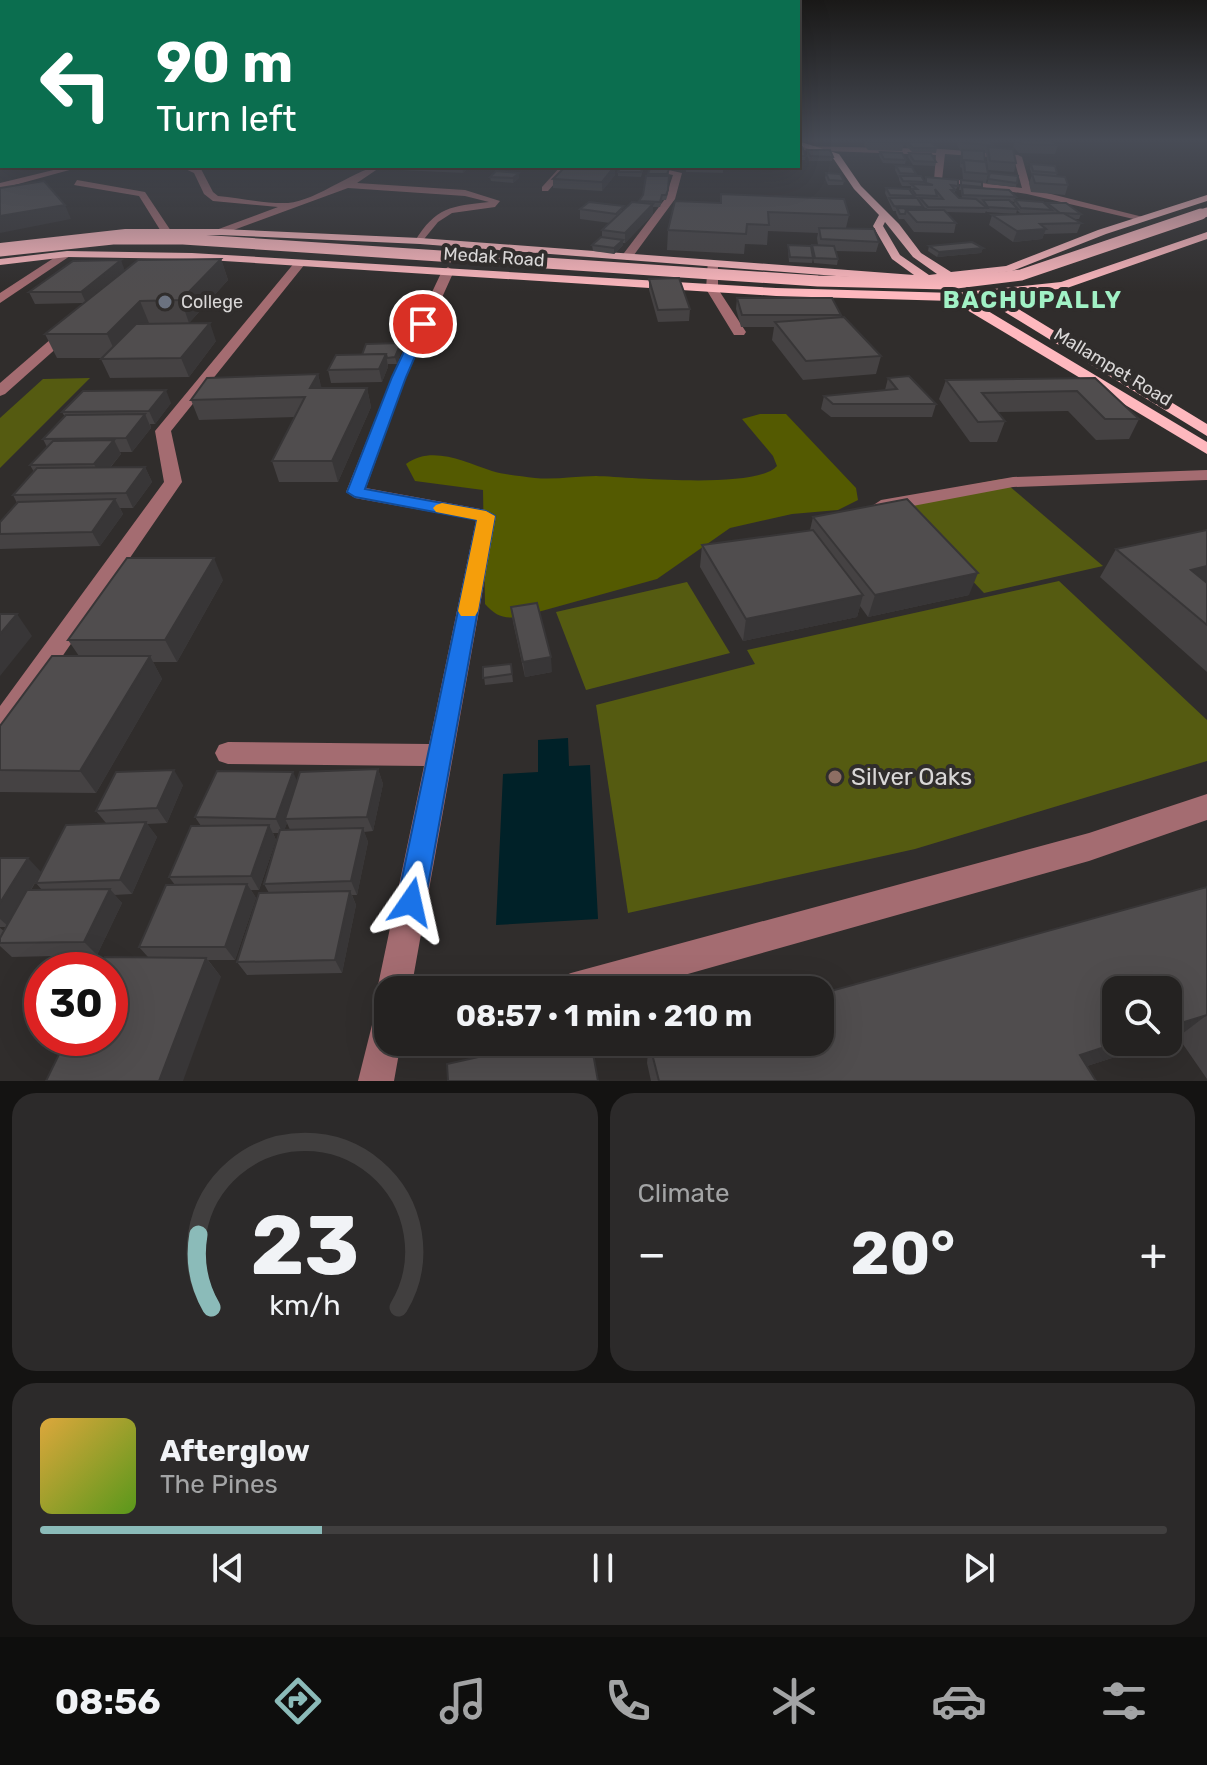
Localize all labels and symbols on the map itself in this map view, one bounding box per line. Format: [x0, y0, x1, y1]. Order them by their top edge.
street label: Medak Road [443, 242, 545, 272]
district label: BACHUPALLY [943, 286, 1123, 314]
pin [389, 290, 457, 358]
place label: College [181, 291, 243, 313]
marker: College [156, 293, 174, 311]
street label: Mallampet Road [1050, 323, 1176, 411]
place label: Silver Oaks [851, 763, 972, 791]
marker: Silver Oaks [826, 768, 844, 786]
position arrow [369, 860, 453, 944]
speed limit sign: 30 [24, 952, 128, 1056]

